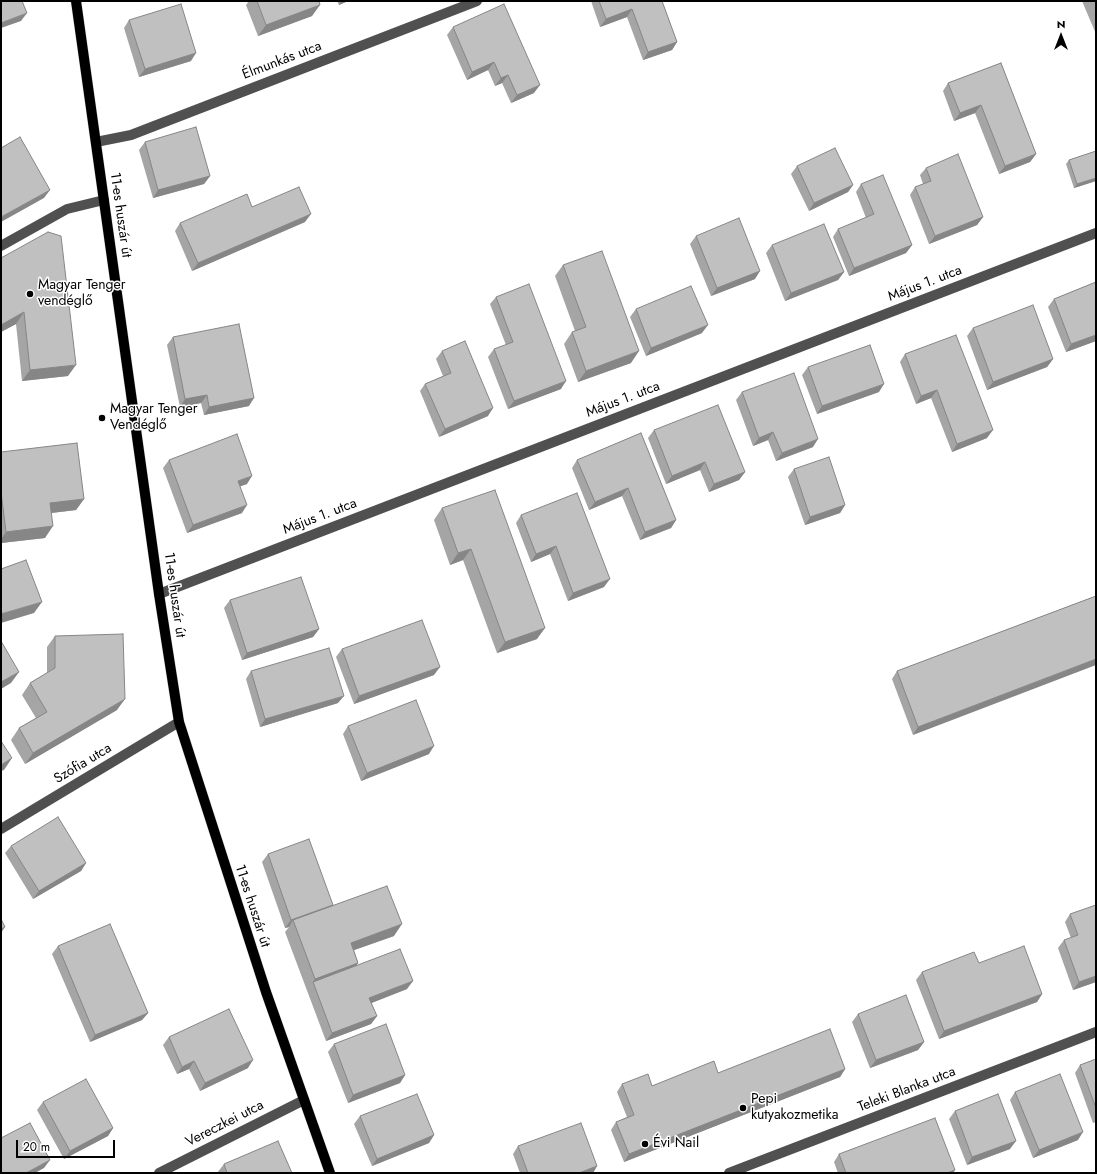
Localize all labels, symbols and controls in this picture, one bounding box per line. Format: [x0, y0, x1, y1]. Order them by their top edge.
north arrow [1041, 16, 1081, 56]
text: N [1057, 16, 1065, 32]
street label: Élmunkás utca [240, 38, 324, 84]
street label: 11-es huszár út [106, 171, 134, 259]
street label: Május 1. utca [886, 262, 964, 306]
place label: Magyar Tenger vendéglő [38, 278, 126, 310]
marker: Magyar Tenger vendéglő [25, 289, 35, 299]
street label: Május 1. utca [584, 378, 662, 422]
place label: Magyar Tenger Vendéglő [110, 402, 198, 434]
marker: Magyar Tenger Vendéglő [97, 413, 107, 423]
street label: Május 1. utca [281, 495, 359, 539]
street label: 11-es huszár út [160, 551, 188, 639]
street label: Szófia utca [51, 740, 115, 788]
street label: 11-es huszár út [231, 863, 273, 949]
street label: Teleki Blanka utca [856, 1064, 958, 1116]
place label: Pepi kutyakozmetika [751, 1092, 838, 1124]
street label: Vereczkei utca [183, 1097, 267, 1151]
marker: Pepi kutyakozmetika [738, 1103, 748, 1113]
scale bar [18, 1132, 117, 1158]
place label: Évi Nail [653, 1136, 699, 1152]
text: 20 m [23, 1138, 50, 1156]
marker: Évi Nail [640, 1139, 650, 1149]

